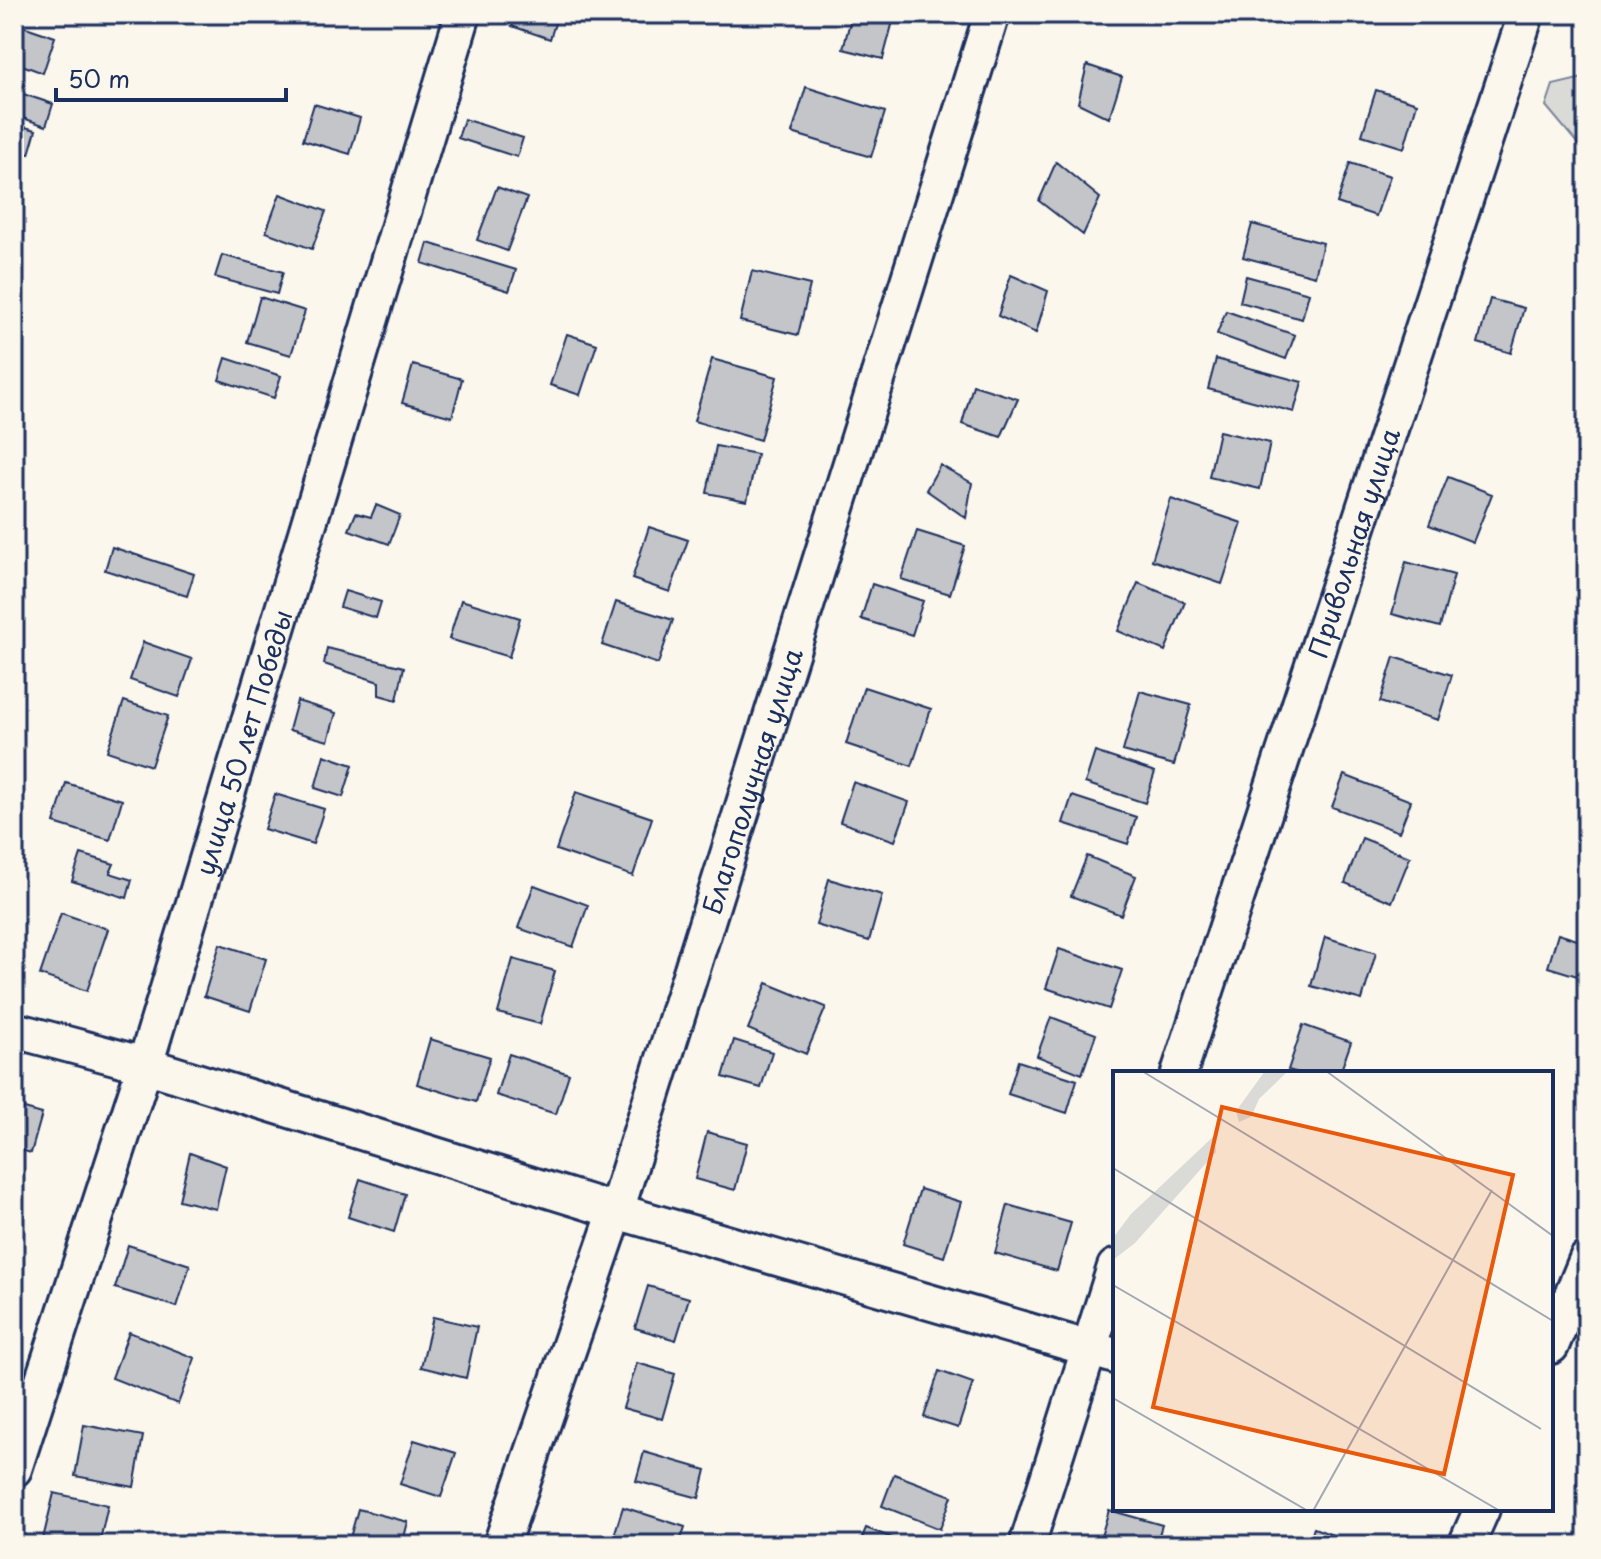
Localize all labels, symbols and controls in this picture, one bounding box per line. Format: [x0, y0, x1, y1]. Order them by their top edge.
scale bar [56, 52, 286, 102]
text: 50 m [68, 60, 130, 96]
street label: Привольная улица [1297, 422, 1409, 663]
street label: улица 50 лет Победы [184, 605, 301, 880]
street label: Благополучная улица [691, 642, 811, 919]
inset map [1113, 1071, 1553, 1511]

